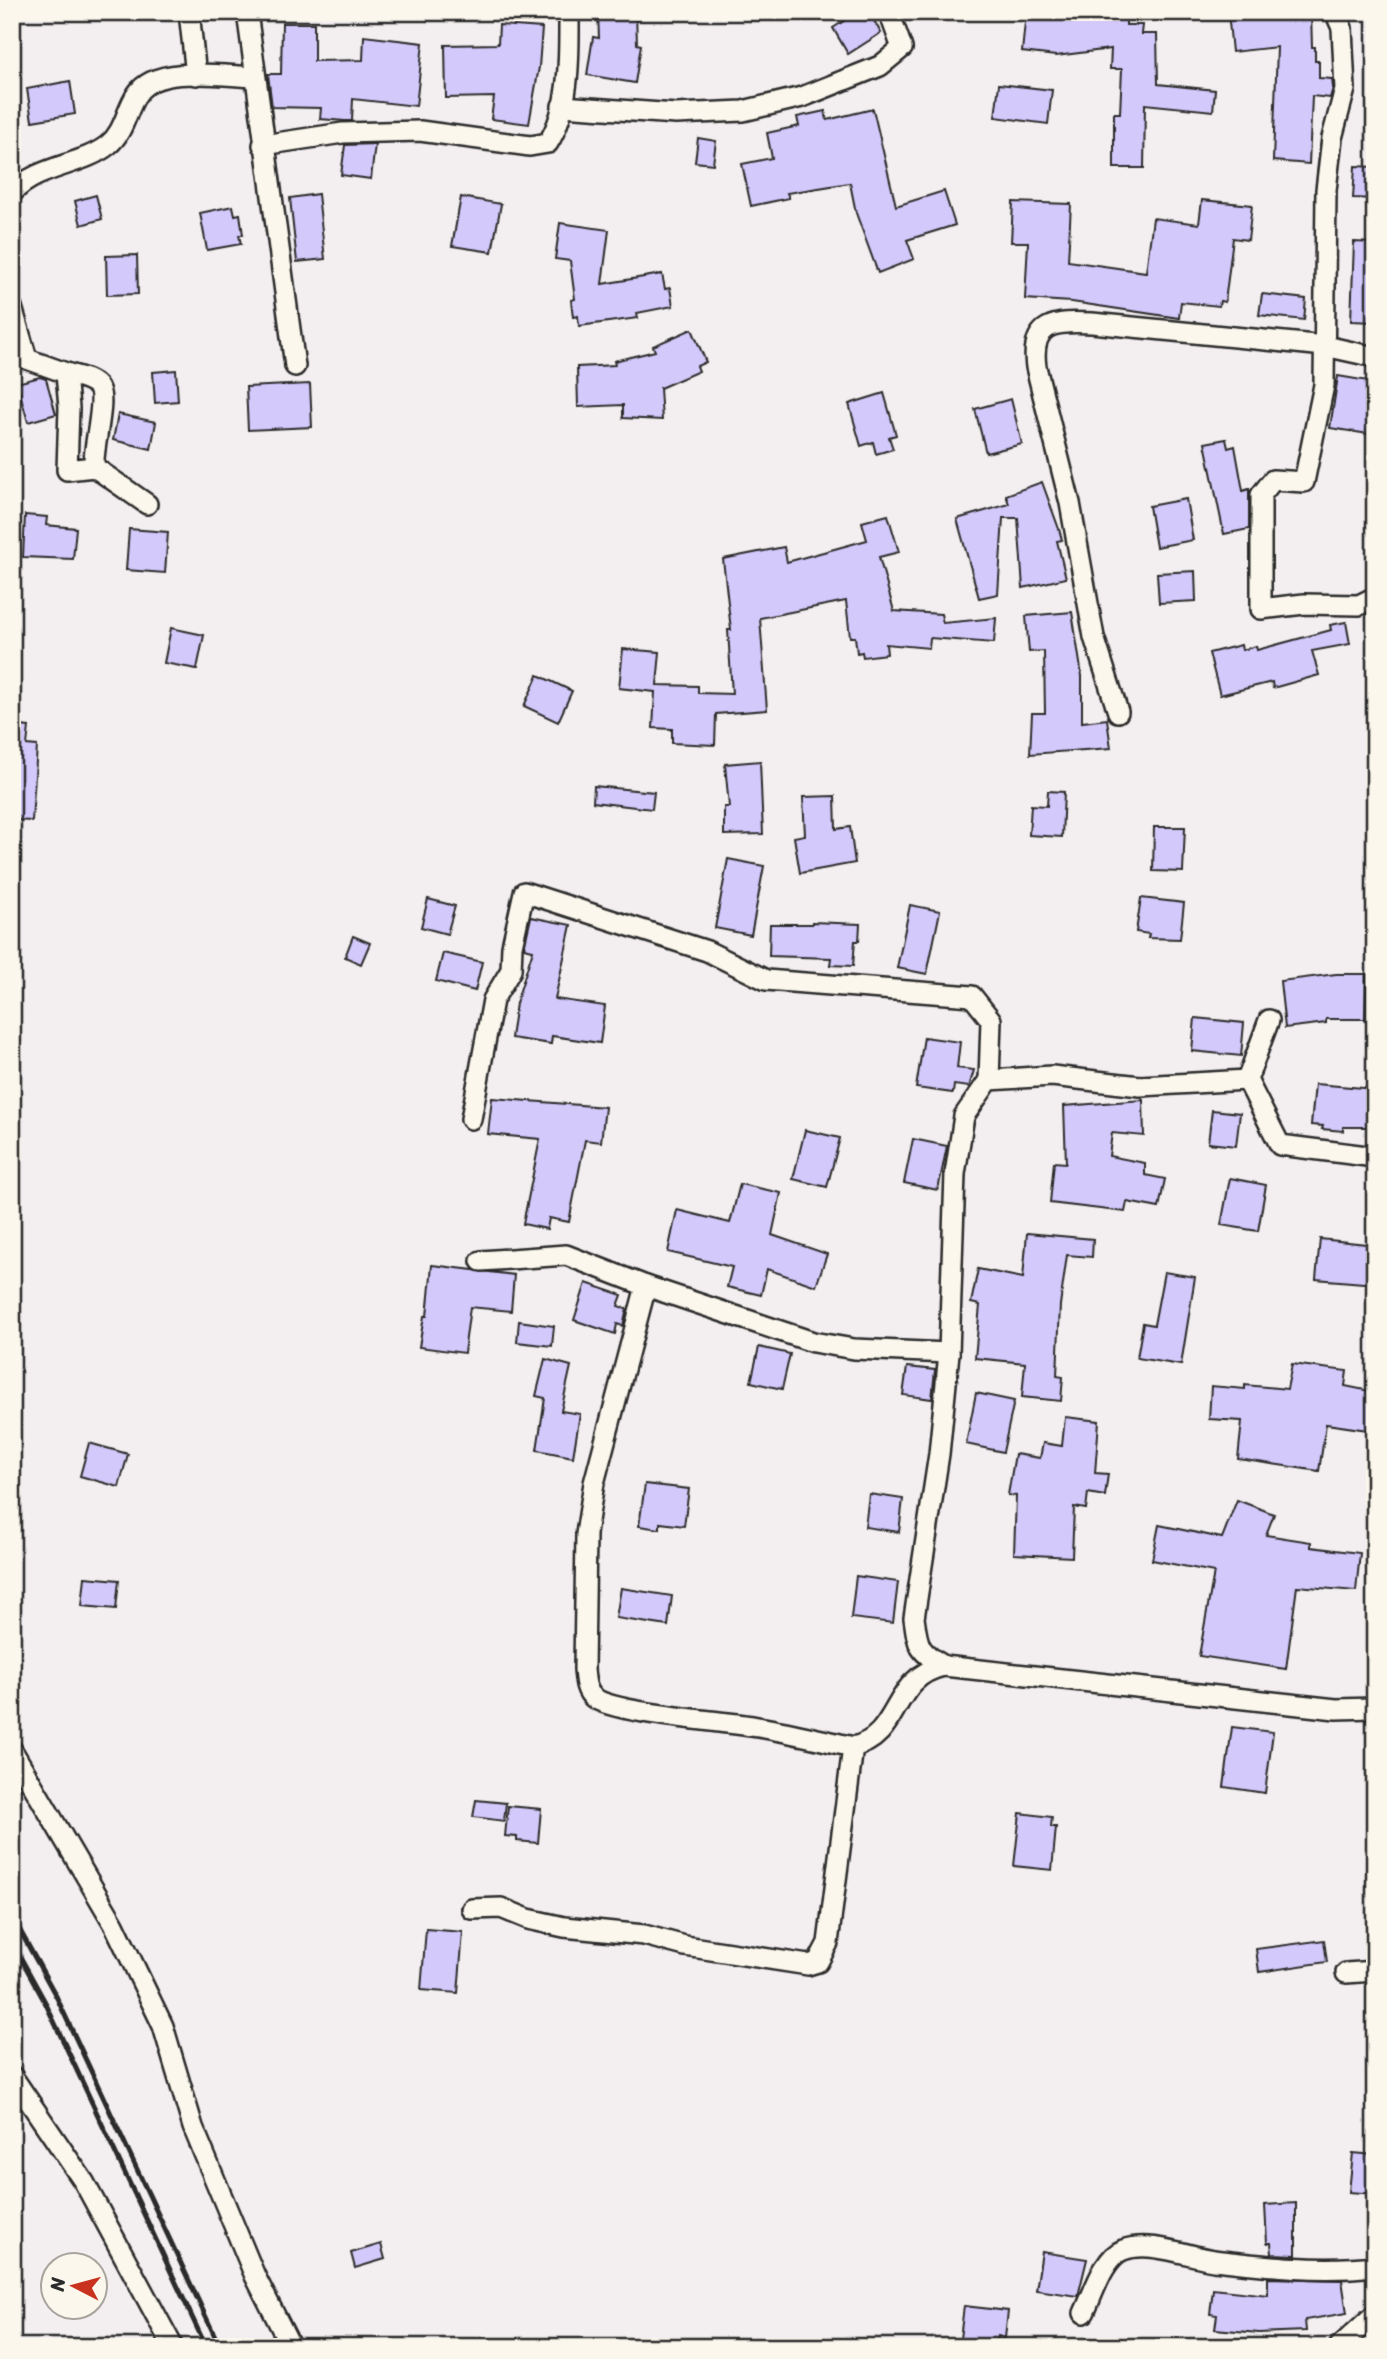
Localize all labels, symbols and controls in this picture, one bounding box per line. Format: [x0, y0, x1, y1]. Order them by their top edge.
north arrow [38, 2250, 108, 2320]
text: N [40, 2275, 75, 2294]

